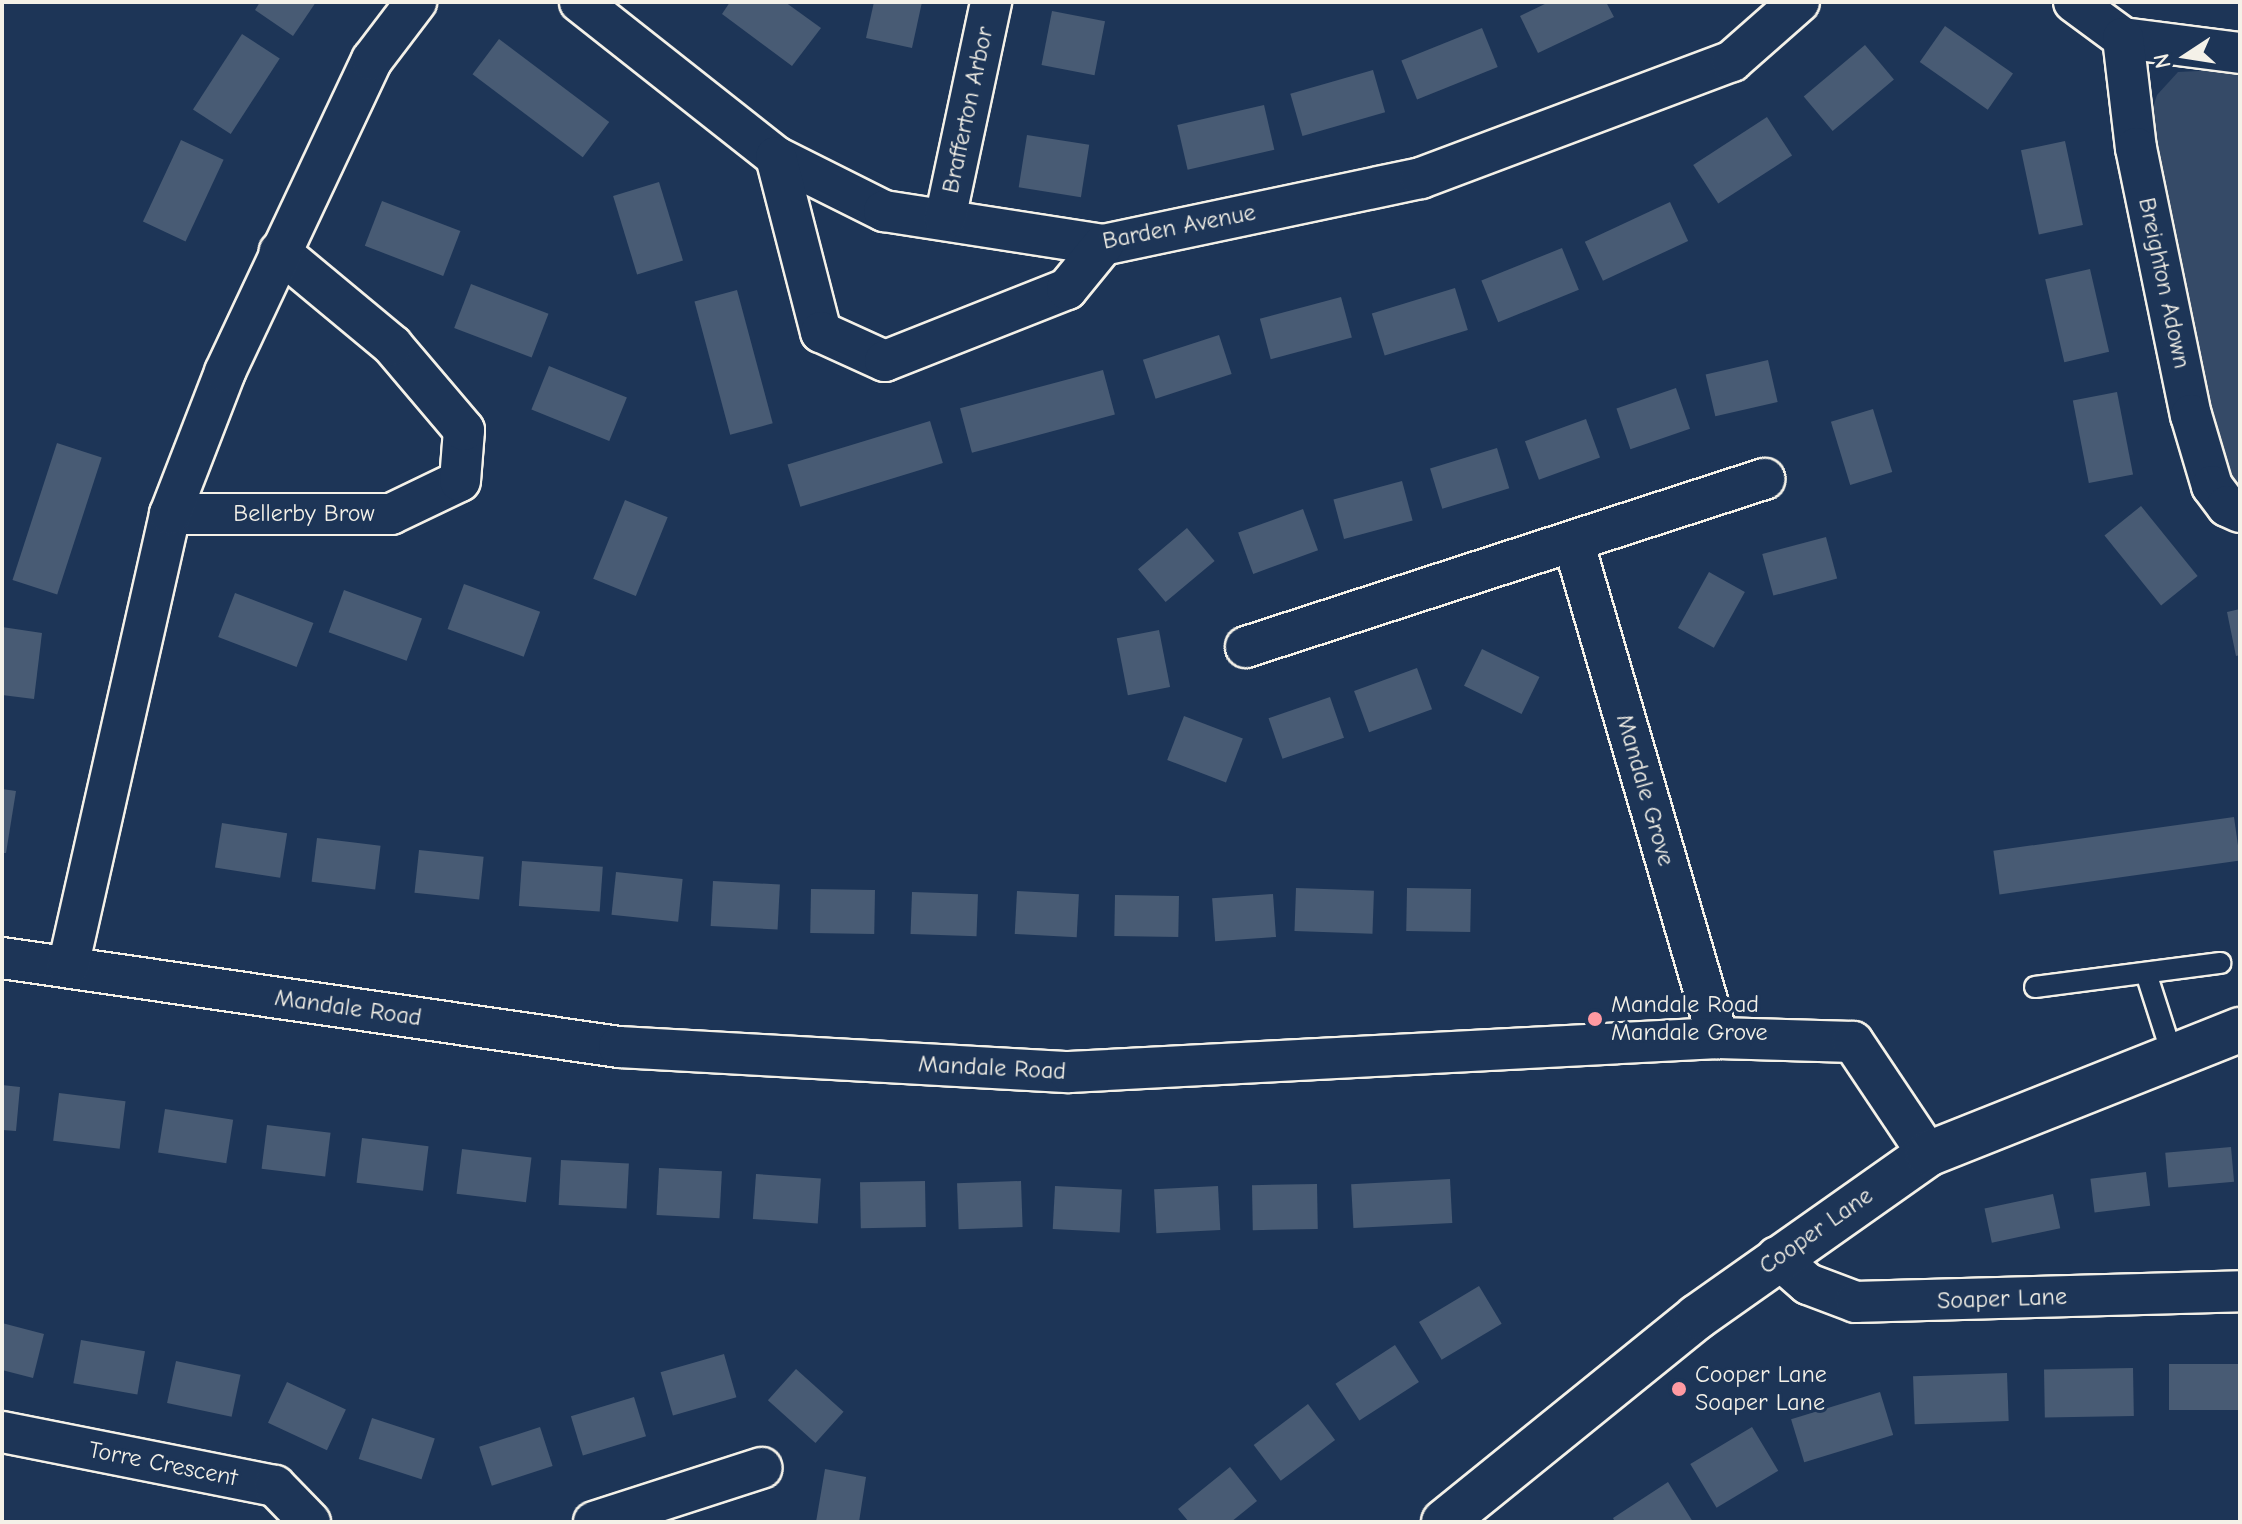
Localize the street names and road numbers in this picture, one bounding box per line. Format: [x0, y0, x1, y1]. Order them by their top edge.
street label: Brafferton Arbor [936, 24, 1000, 196]
street label: Breighton Adown [2132, 195, 2196, 371]
street label: Barden Avenue [1100, 198, 1258, 256]
street label: Bellerby Brow [233, 500, 375, 528]
street label: Mandale Grove [1610, 711, 1680, 869]
street label: Mandale Road [273, 983, 423, 1033]
street label: Mandale Road [917, 1050, 1067, 1086]
street label: Cooper Lane [1754, 1181, 1878, 1281]
street label: Soaper Lane [1937, 1282, 2067, 1316]
street label: Torre Crescent [86, 1435, 240, 1493]

